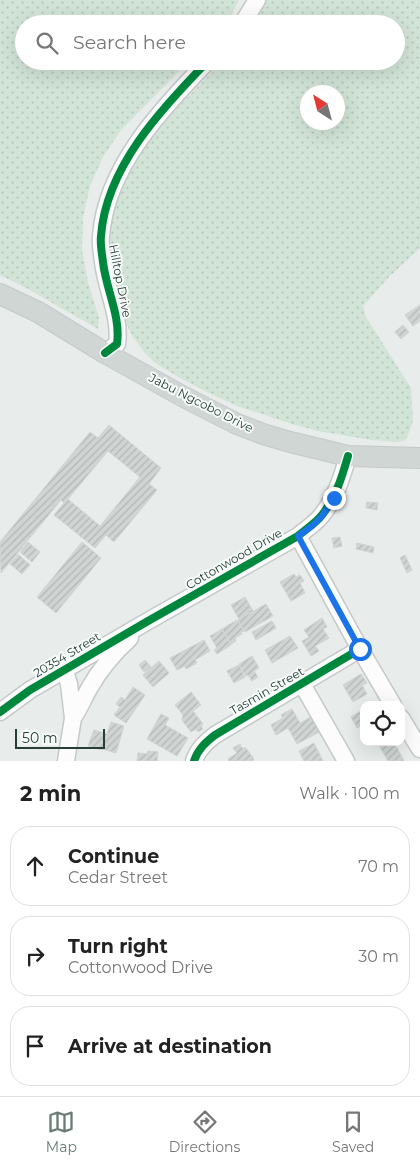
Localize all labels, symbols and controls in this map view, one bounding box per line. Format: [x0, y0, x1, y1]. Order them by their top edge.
search box [15, 15, 405, 70]
icon: search [33, 29, 61, 57]
text: Search here [73, 31, 186, 54]
north arrow [300, 85, 345, 130]
street label: Hilltop Drive [106, 243, 135, 319]
street label: Jabu Ngcobo Drive [146, 369, 256, 435]
route end [323, 487, 346, 510]
street label: Cottonwood Drive [183, 525, 285, 592]
street label: 20354 Street [31, 629, 103, 680]
route start [349, 638, 372, 661]
street label: Tasmin Street [227, 663, 307, 718]
map controls [360, 701, 405, 746]
button: locate [360, 701, 405, 746]
scale bar [15, 726, 105, 749]
text: 50 m [22, 729, 58, 747]
text: 2 min [20, 781, 81, 806]
text: Walk · 100 m [299, 784, 400, 803]
text: Continue [68, 845, 159, 868]
icon: ahead [21, 852, 49, 880]
text: 70 m [358, 857, 399, 876]
text: Cedar Street [68, 868, 168, 887]
text: Turn right [68, 935, 168, 958]
icon: right [21, 942, 49, 970]
text: 30 m [358, 947, 399, 966]
text: Cottonwood Drive [68, 958, 213, 977]
icon: arrive [21, 1032, 49, 1060]
text: Arrive at destination [68, 1035, 272, 1058]
tab: Map [46, 1108, 77, 1156]
tab: Directions [169, 1108, 240, 1156]
tab: Saved [332, 1108, 374, 1156]

